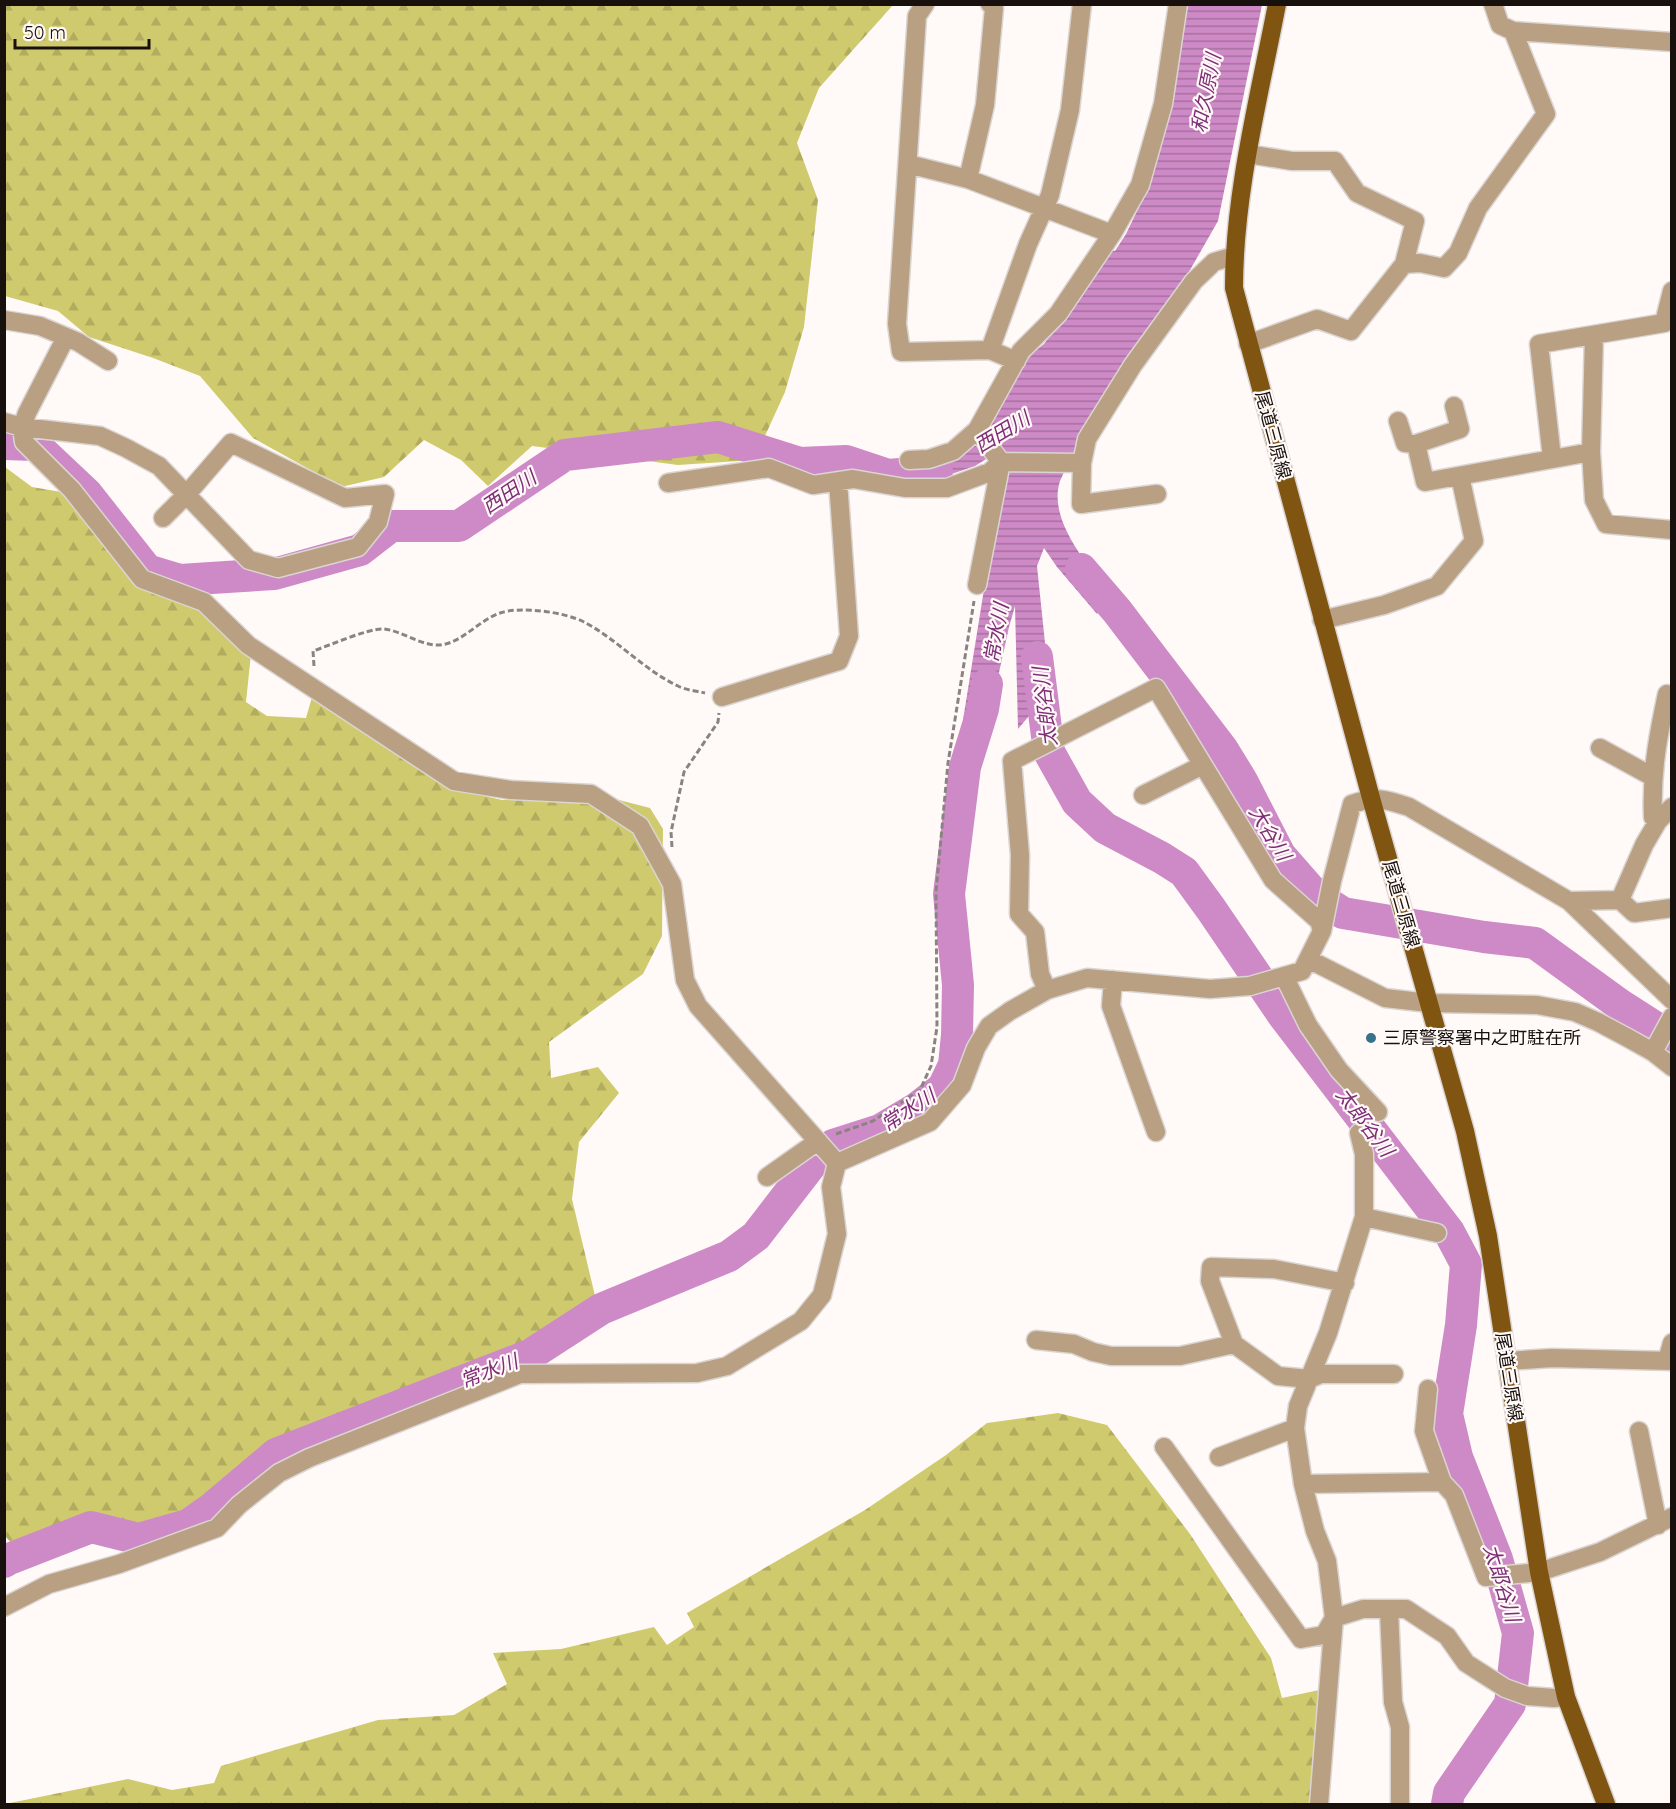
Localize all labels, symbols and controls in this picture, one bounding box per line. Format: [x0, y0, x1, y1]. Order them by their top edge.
scale bar [15, 12, 148, 50]
text: 50 m [24, 21, 66, 44]
water label: 和久原川 [1186, 49, 1226, 135]
street label: 尾道三原線 [1251, 388, 1296, 481]
water label: 西田川 [970, 404, 1036, 458]
water label: 西田川 [477, 463, 542, 519]
water label: 常水川 [978, 599, 1013, 665]
water label: 太郎谷川 [1027, 664, 1062, 748]
water label: 大谷川 [1244, 801, 1298, 867]
street label: 尾道三原線 [1378, 857, 1425, 950]
place label: 三原警察署中之町駐在所 [1383, 1026, 1581, 1049]
marker: 三原警察署中之町駐在所 [1364, 1031, 1378, 1045]
water label: 常水川 [876, 1082, 941, 1136]
water label: 太郎谷川 [1331, 1082, 1401, 1163]
street label: 尾道三原線 [1491, 1331, 1528, 1423]
water label: 常水川 [456, 1347, 523, 1393]
water label: 太郎谷川 [1479, 1541, 1527, 1627]

